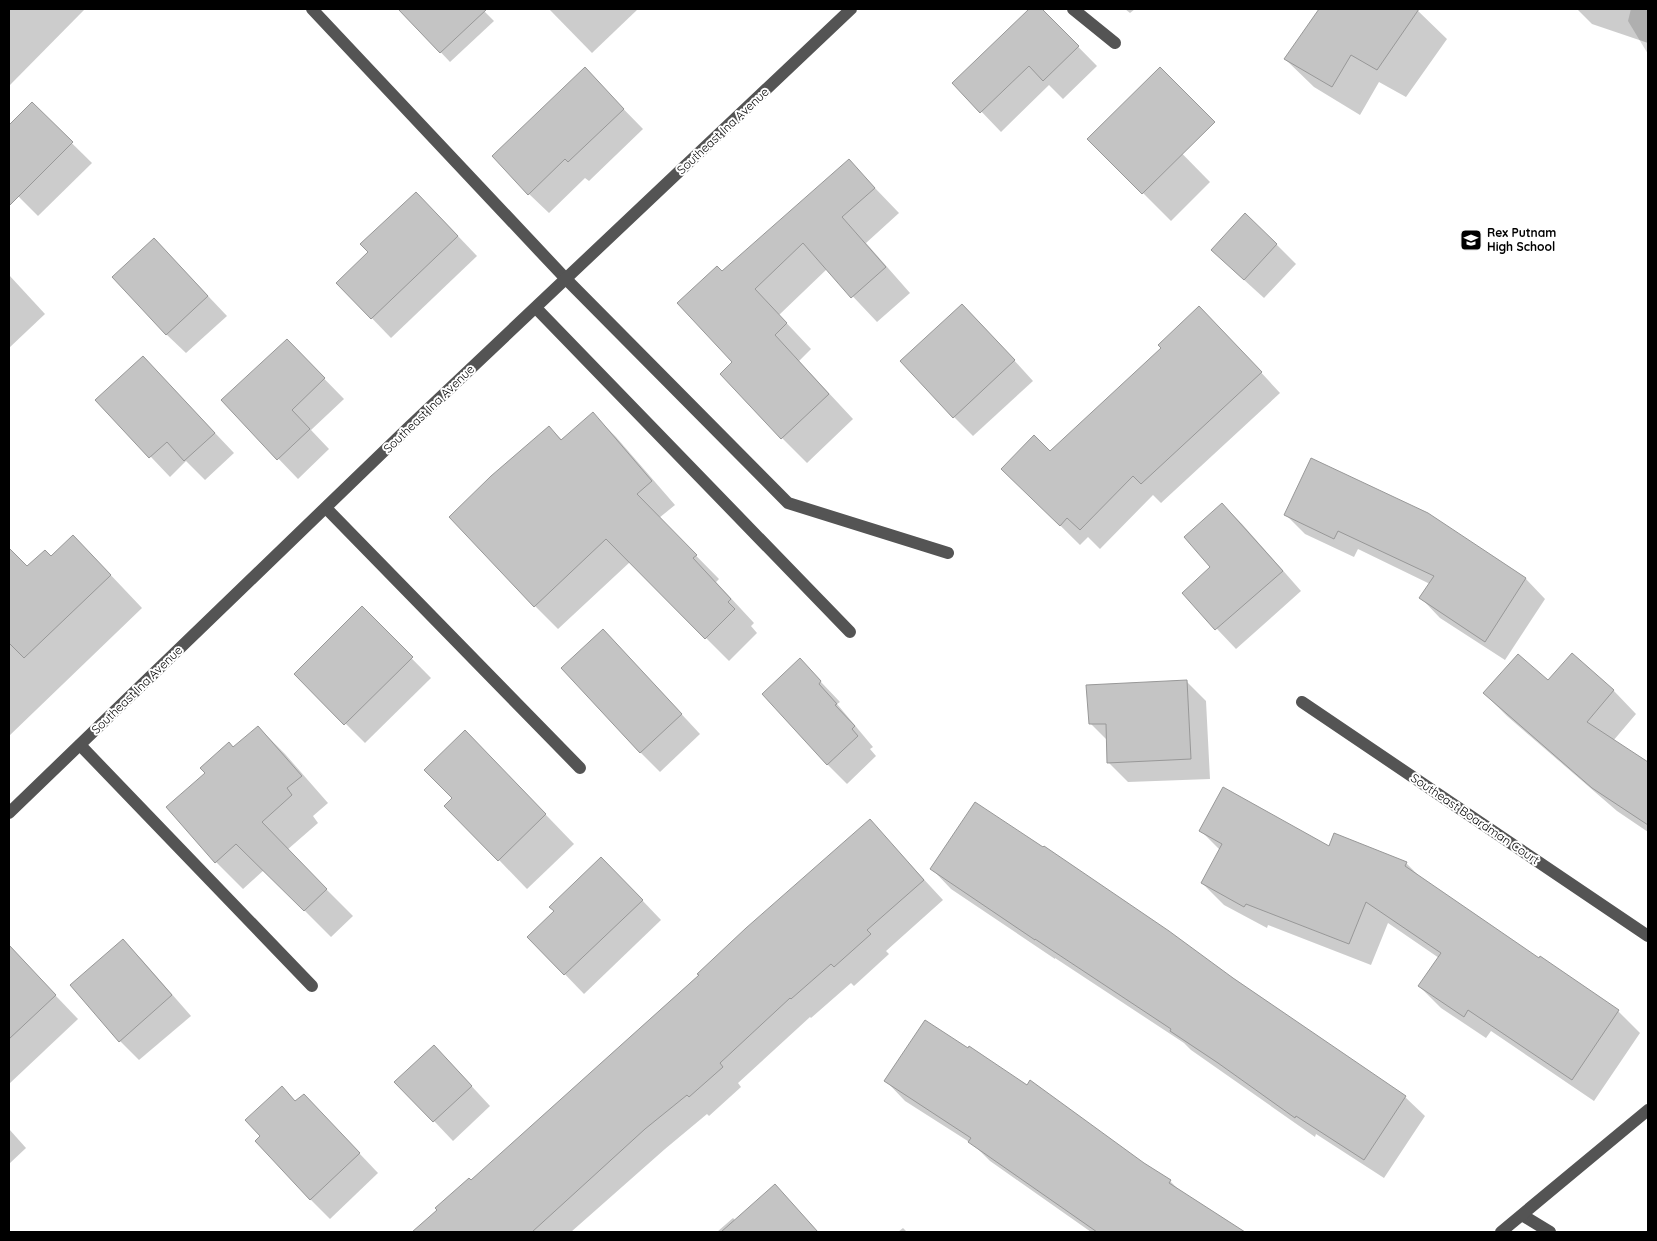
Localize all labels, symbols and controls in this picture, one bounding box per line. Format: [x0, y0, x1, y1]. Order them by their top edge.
street label: Southeast Ina Avenue [674, 84, 772, 177]
place label: Rex Putnam High School [1487, 225, 1556, 254]
school or university icon: Rex Putnam High School [1459, 228, 1483, 252]
street label: Southeast Ina Avenue [380, 361, 477, 456]
street label: Southeast Ina Avenue [88, 642, 185, 737]
street label: Southeast Boardman Court [1408, 770, 1542, 867]

